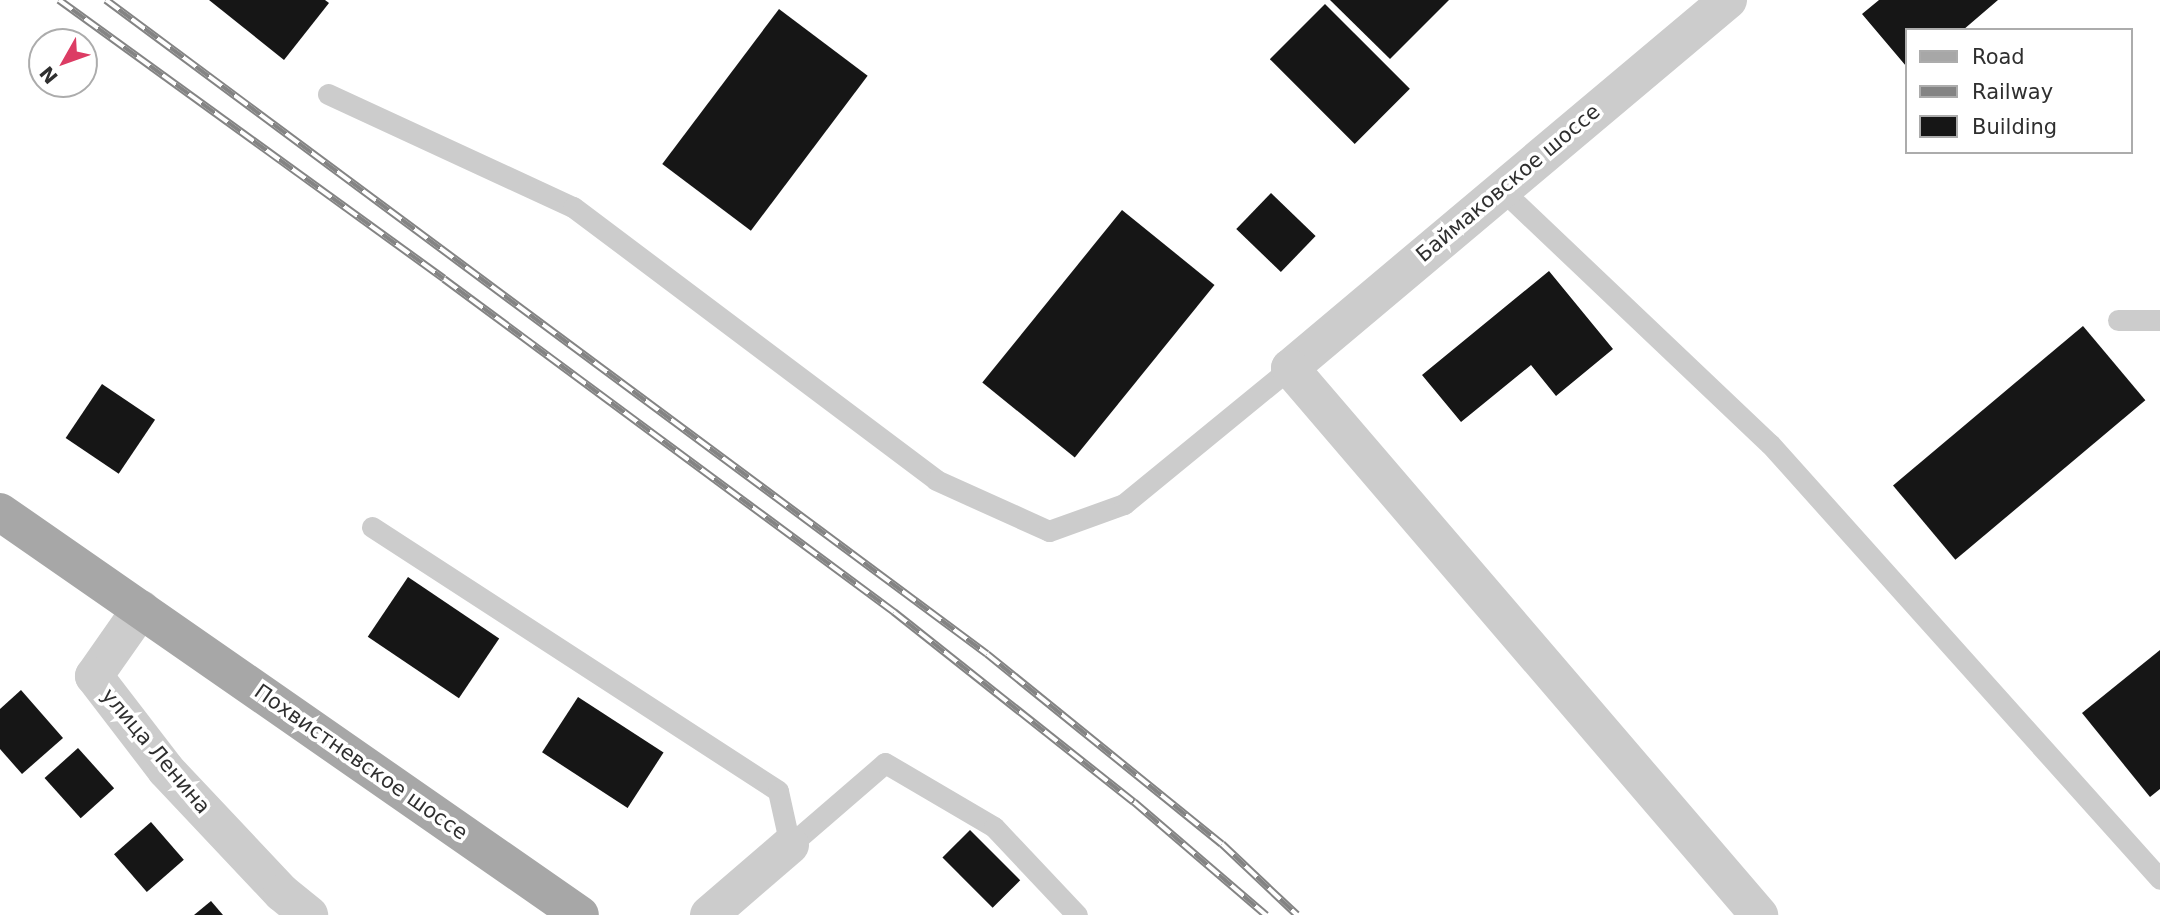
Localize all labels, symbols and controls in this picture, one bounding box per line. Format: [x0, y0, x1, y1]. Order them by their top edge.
north arrow [28, 28, 98, 98]
legend [1904, 28, 2132, 154]
text: Road [1972, 45, 2025, 69]
text: N [35, 62, 62, 88]
text: Railway [1972, 80, 2053, 104]
street label: Баймаковское шоссе [1411, 99, 1605, 267]
text: Building [1972, 115, 2057, 139]
street label: Похвистневское шоссе [249, 679, 473, 845]
street label: улица Ленина [96, 683, 216, 819]

